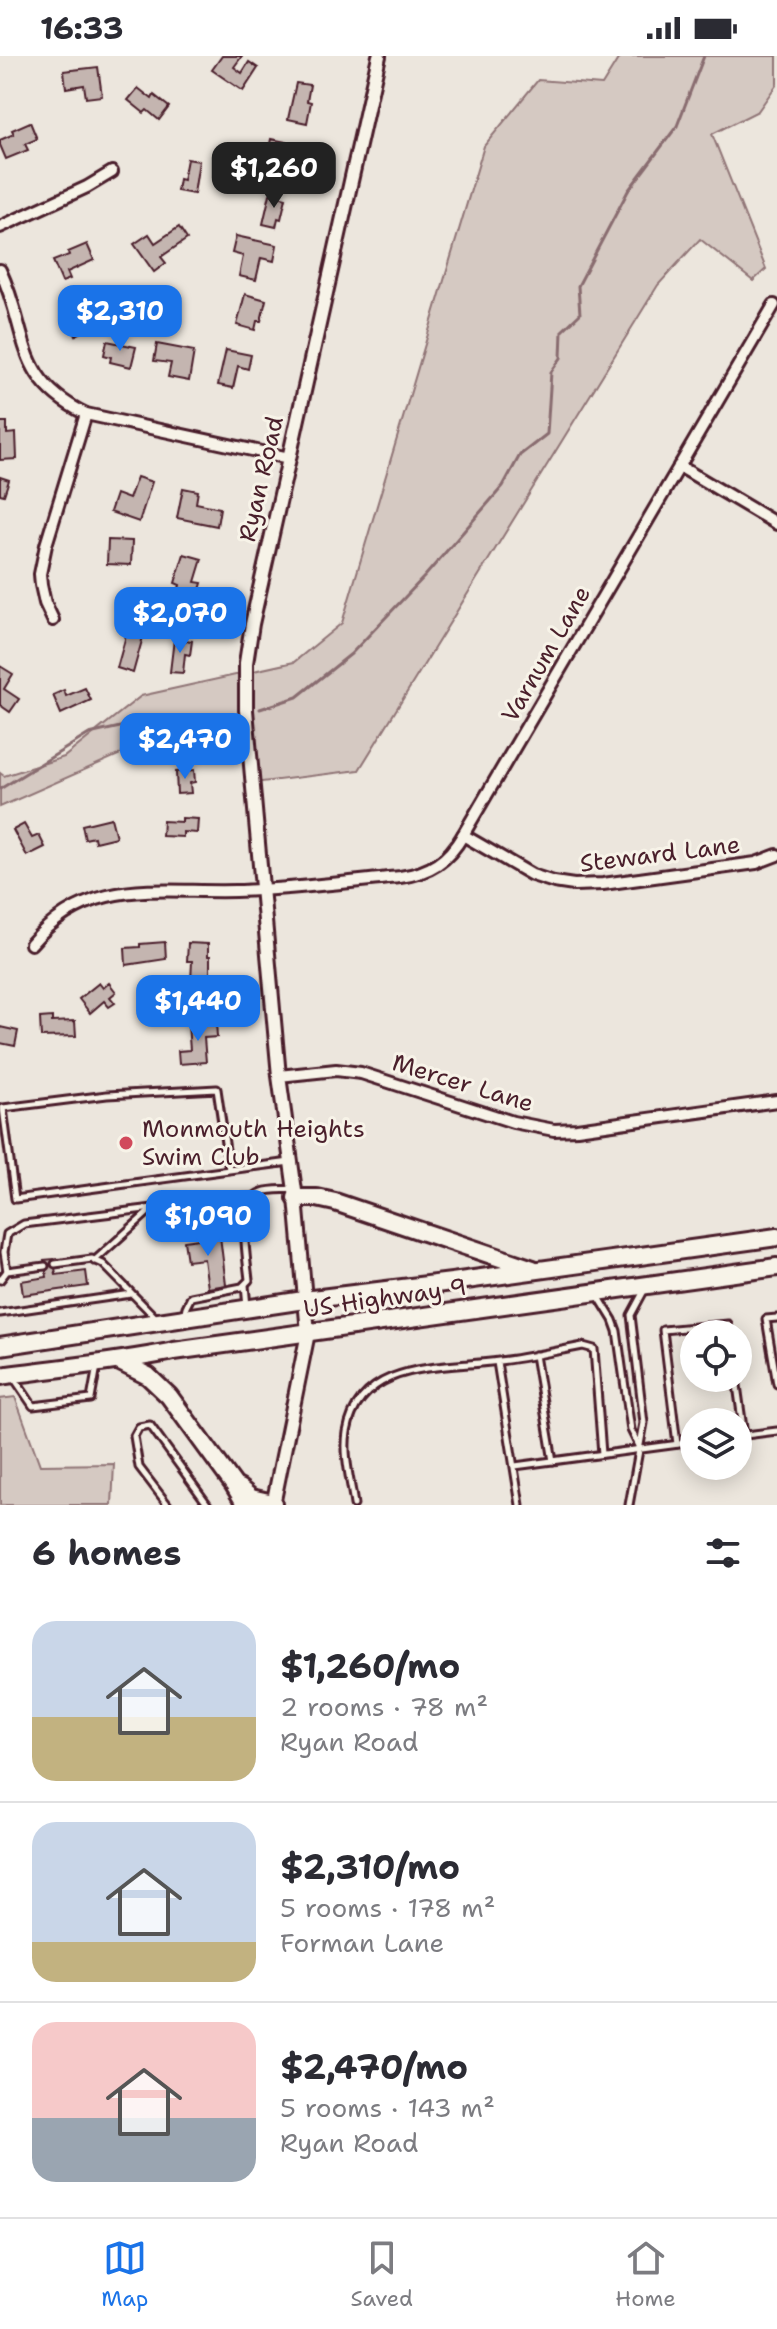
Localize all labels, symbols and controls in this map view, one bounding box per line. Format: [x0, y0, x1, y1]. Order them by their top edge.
text: 16:33 [40, 8, 124, 49]
pin: $1,260 [209, 142, 339, 210]
text: $1,260 [230, 150, 318, 185]
pin: $2,310 [55, 285, 185, 353]
text: $2,310 [76, 293, 164, 328]
street label: Ryan Road [231, 413, 291, 545]
street label: Varnum Lane [494, 580, 598, 728]
pin: $2,070 [115, 587, 245, 655]
text: $2,070 [132, 595, 228, 630]
pin: $2,470 [120, 713, 250, 781]
text: $2,470 [138, 721, 232, 756]
street label: Steward Lane [578, 828, 742, 880]
pin: $1,440 [133, 975, 263, 1043]
text: $1,440 [154, 983, 242, 1018]
street label: Mercer Lane [388, 1046, 538, 1120]
place label: Monmouth Heights Swim Club [142, 1113, 365, 1173]
marker: Monmouth Heights Swim Club [117, 1134, 135, 1152]
pin: $1,090 [143, 1190, 273, 1258]
text: $1,090 [164, 1198, 252, 1233]
street label: US Highway 9 [302, 1271, 468, 1325]
map controls [680, 1320, 752, 1480]
button: locate [680, 1320, 752, 1392]
button: layers [680, 1408, 752, 1480]
text: 6 homes [32, 1530, 181, 1576]
icon: filters [701, 1531, 745, 1575]
text: $1,260/mo [280, 1643, 460, 1689]
icon: home [96, 1653, 192, 1749]
text: 2 rooms · 78 m² [280, 1689, 488, 1724]
text: Ryan Road [280, 1724, 418, 1759]
text: $2,310/mo [280, 1844, 460, 1890]
icon: home [96, 1854, 192, 1950]
text: 5 rooms · 178 m² [280, 1890, 496, 1925]
text: Forman Lane [280, 1925, 444, 1960]
text: $2,470/mo [280, 2044, 468, 2090]
icon: home [96, 2054, 192, 2150]
text: 5 rooms · 143 m² [280, 2090, 495, 2125]
text: Ryan Road [280, 2125, 418, 2160]
tab: Map [101, 2236, 148, 2313]
tab: Saved [351, 2236, 413, 2313]
tab: Home [615, 2236, 676, 2313]

